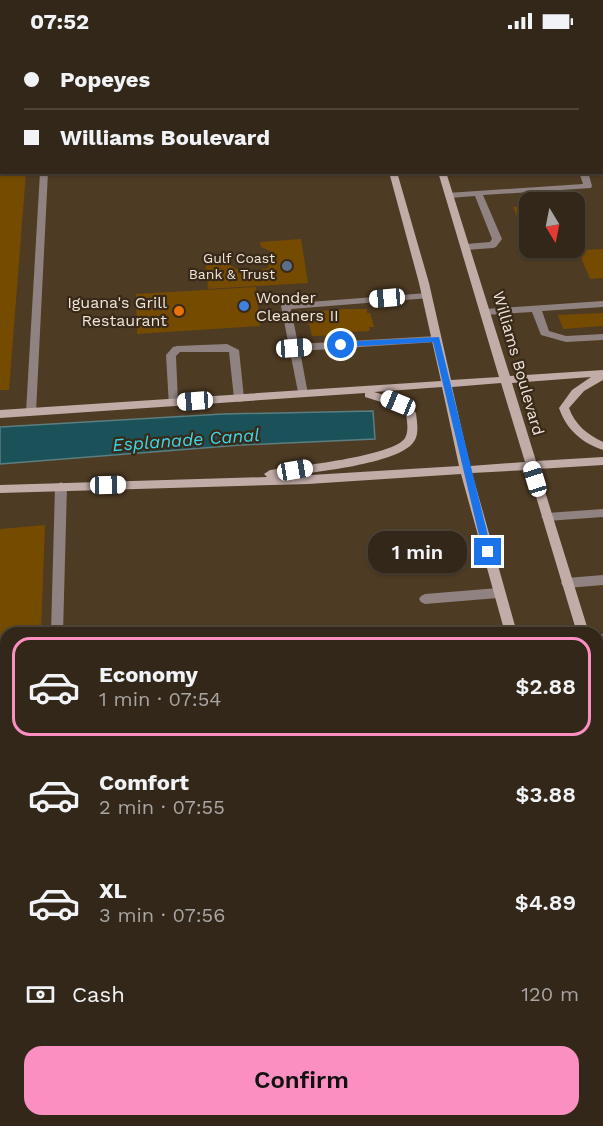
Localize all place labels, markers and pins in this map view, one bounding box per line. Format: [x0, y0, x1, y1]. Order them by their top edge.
place label: Gulf Coast Bank & Trust [189, 250, 275, 282]
marker: Gulf Coast Bank & Trust [280, 259, 294, 273]
place label: Wonder Cleaners II [256, 288, 339, 325]
place label: Iguana's Grill Restaurant [67, 293, 167, 330]
marker: Wonder Cleaners II [237, 299, 251, 313]
marker: Iguana's Grill Restaurant [172, 304, 186, 318]

